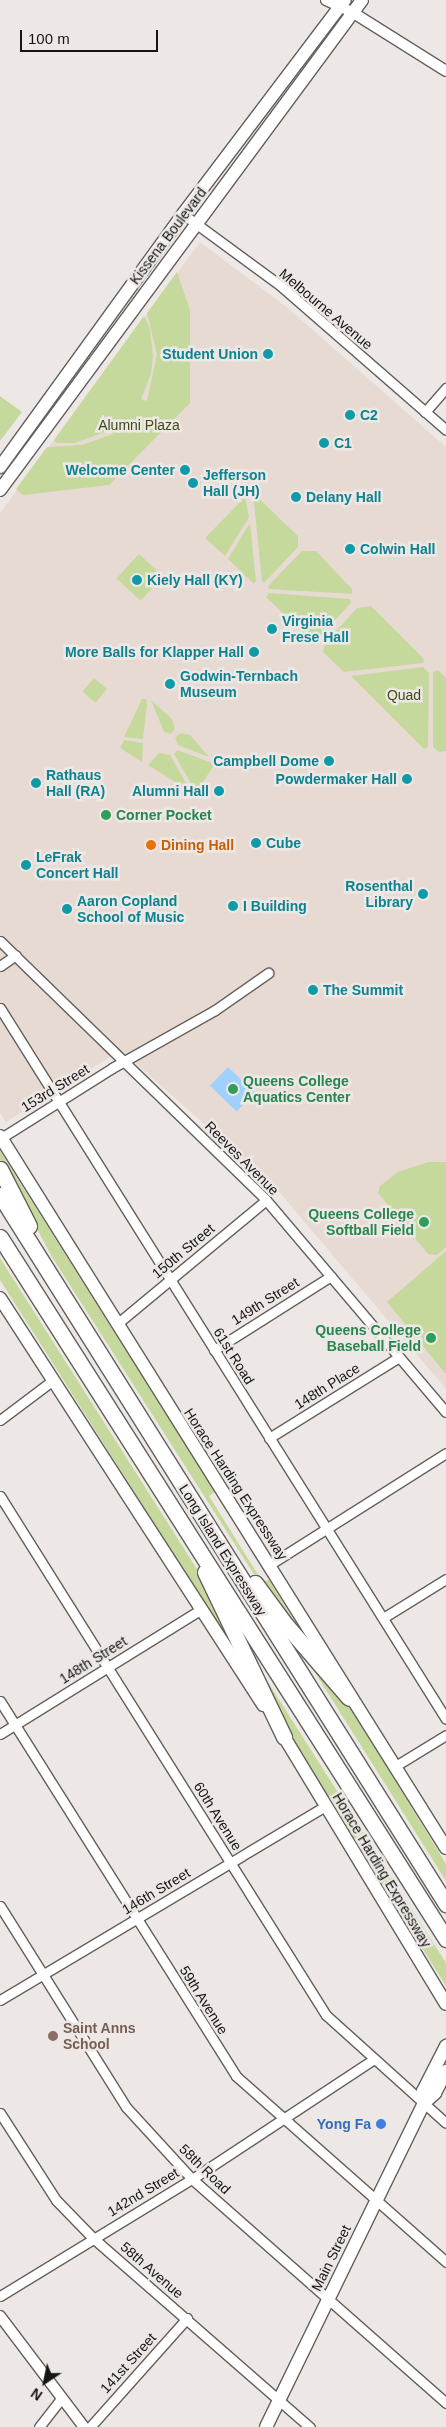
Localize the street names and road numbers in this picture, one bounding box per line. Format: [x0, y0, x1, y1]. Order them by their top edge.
street label: Kissena Boulevard [126, 184, 210, 288]
street label: Melbourne Avenue [276, 265, 376, 353]
street label: 153rd Street [18, 1060, 92, 1116]
street label: Reeves Avenue [201, 1117, 283, 1199]
street label: 150th Street [148, 1220, 218, 1282]
street label: 149th Street [228, 1274, 302, 1328]
street label: 61st Road [210, 1324, 258, 1388]
street label: 148th Place [291, 1359, 363, 1413]
street label: Horace Harding Expressway [181, 1405, 291, 1563]
street label: Long Island Expressway [176, 1481, 270, 1619]
street label: 148th Street [56, 1633, 130, 1687]
street label: 60th Avenue [190, 1778, 246, 1854]
street label: Horace Harding Expressway [329, 1790, 435, 1950]
street label: 146th Street [119, 1864, 193, 1918]
street label: 59th Avenue [176, 1962, 232, 2038]
street label: 58th Road [176, 2141, 234, 2197]
street label: 142nd Street [104, 2164, 182, 2220]
street label: Main Street [308, 2222, 354, 2294]
street label: 58th Avenue [117, 2238, 187, 2302]
street label: 141st Street [97, 2329, 159, 2397]

